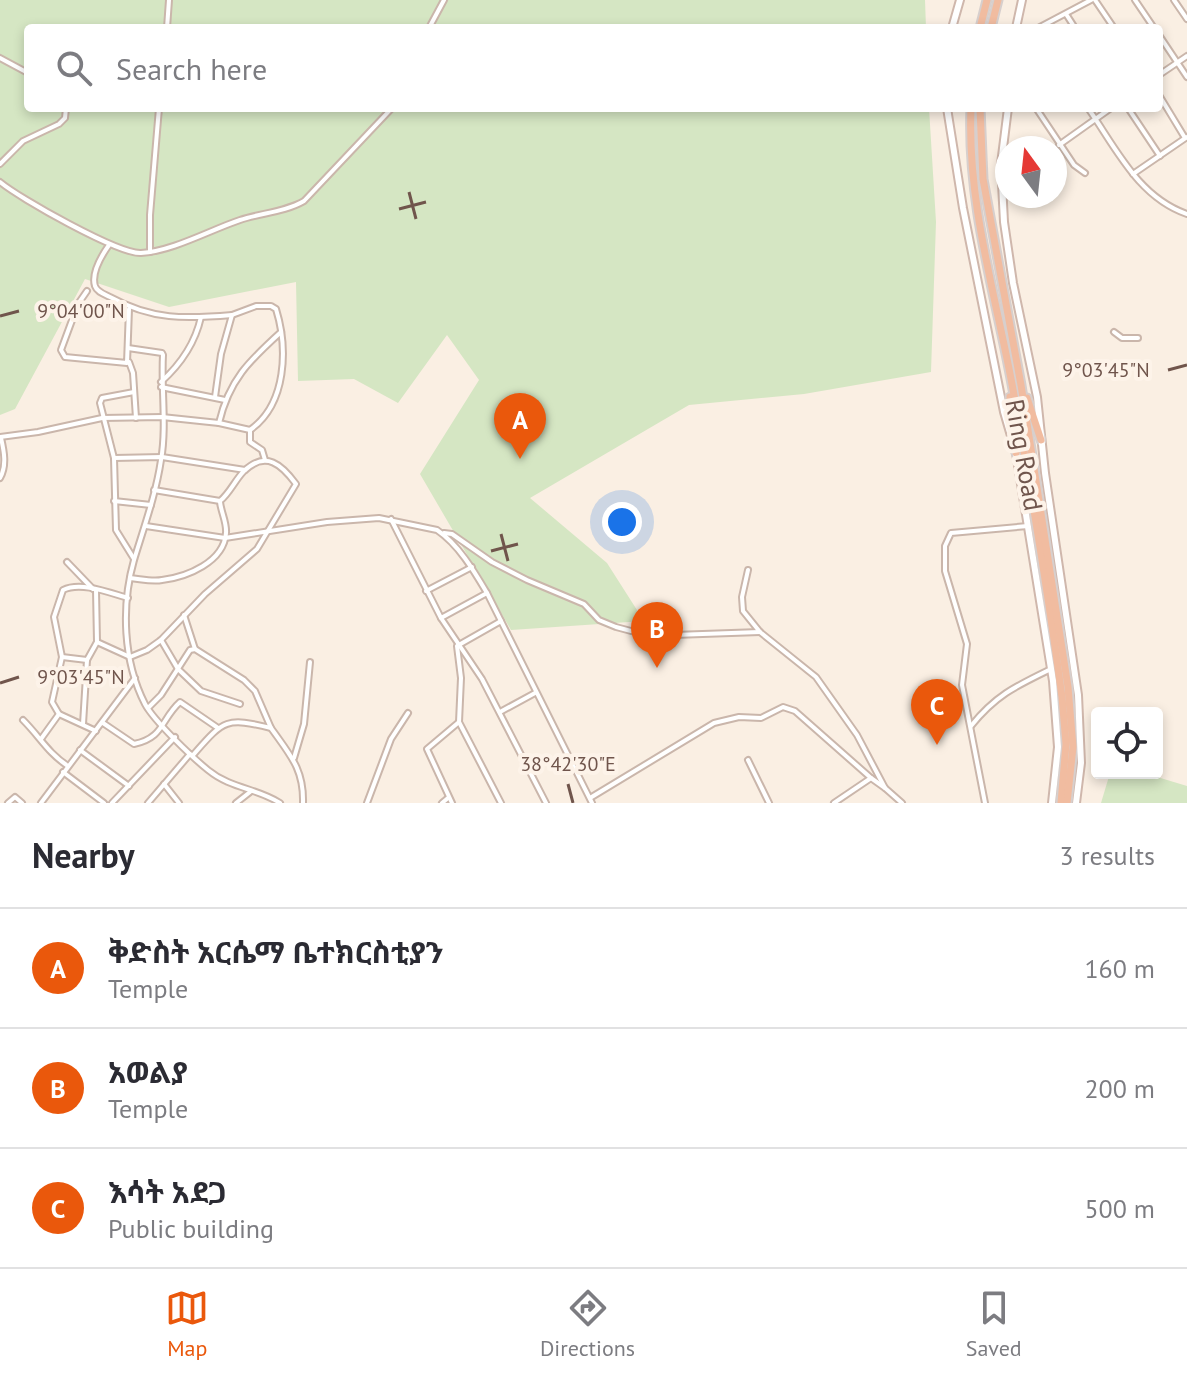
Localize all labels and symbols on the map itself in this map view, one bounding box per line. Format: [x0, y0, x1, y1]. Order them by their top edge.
north arrow [995, 136, 1067, 208]
text: 9°04'00"N [37, 298, 125, 324]
text: 9°03'45"N [1062, 357, 1150, 383]
pin: A [494, 393, 546, 459]
street label: Ring Road [998, 397, 1051, 513]
your location [602, 502, 642, 542]
pin: B [631, 602, 683, 668]
text: 9°03'45"N [37, 664, 125, 690]
pin: C [911, 679, 963, 745]
text: 38°42'30"E [520, 751, 616, 777]

